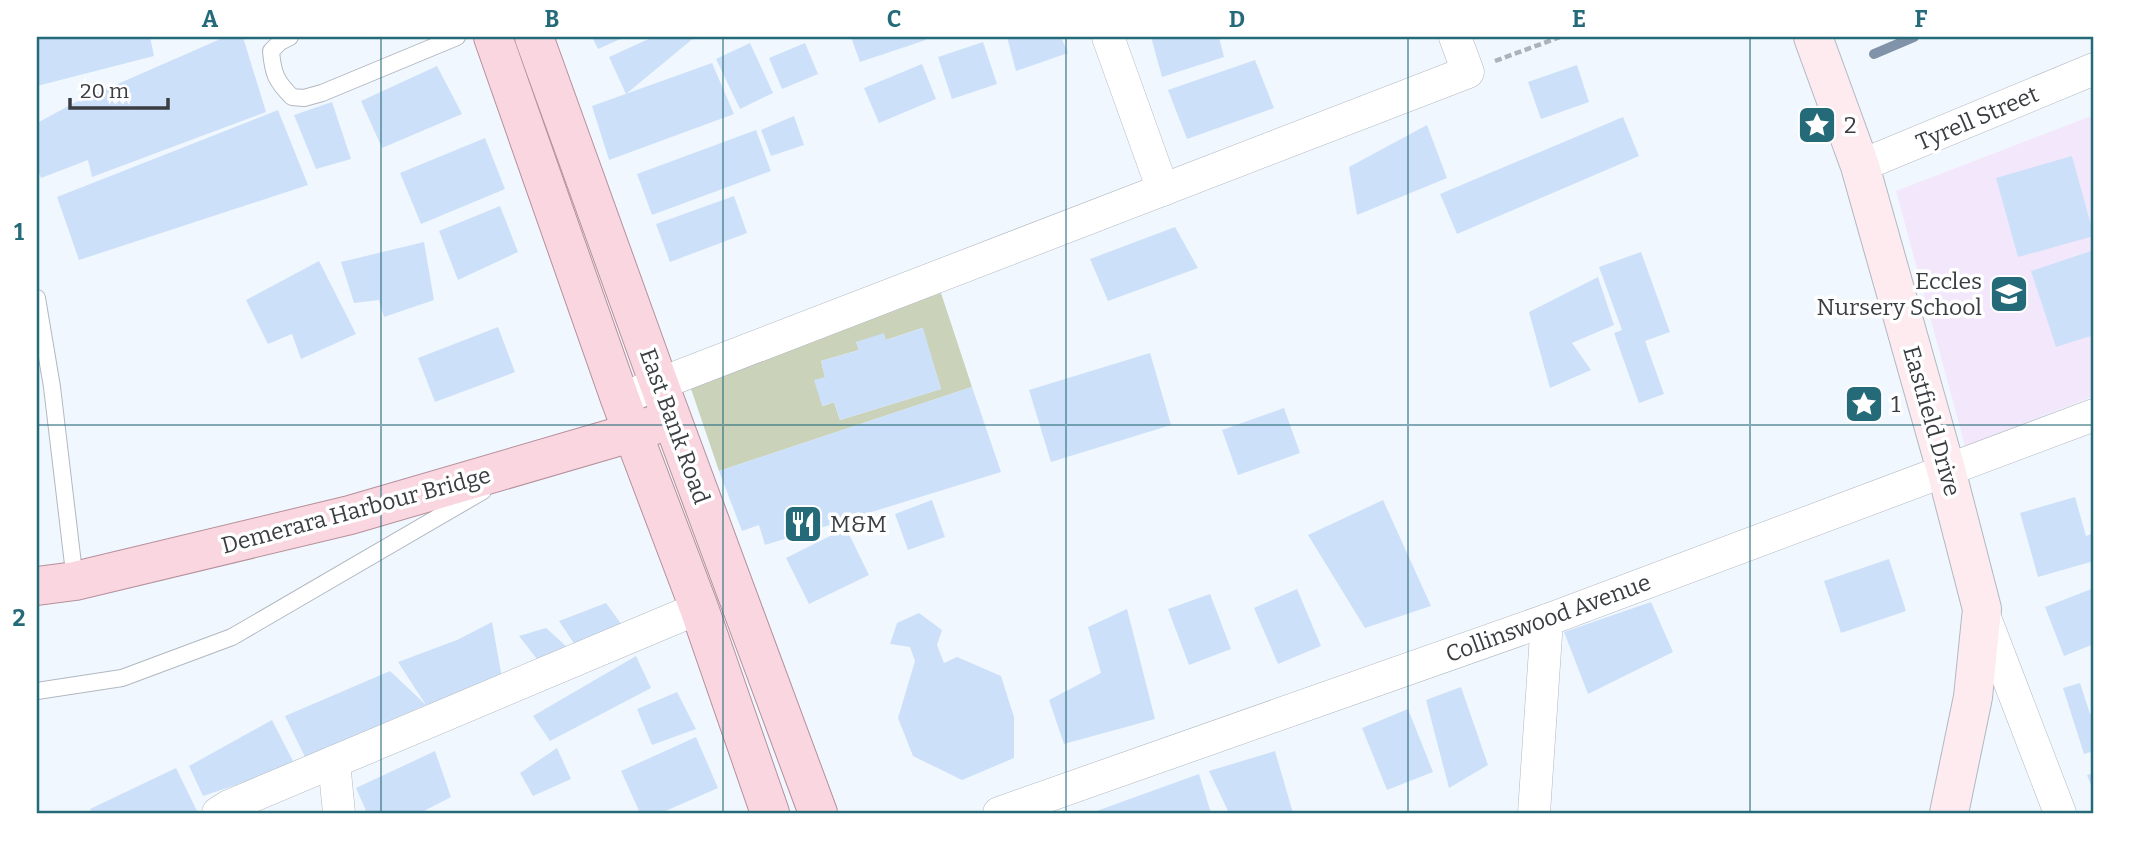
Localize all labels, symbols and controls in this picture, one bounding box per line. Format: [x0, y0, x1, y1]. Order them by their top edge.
text: A [202, 5, 219, 33]
text: B [545, 5, 559, 33]
text: C [887, 5, 901, 33]
text: D [1229, 5, 1245, 33]
text: E [1572, 5, 1586, 33]
text: F [1915, 5, 1928, 33]
scale bar [70, 66, 168, 110]
text: 20 m [80, 78, 129, 104]
street label: Tyrell Street [1912, 80, 2042, 156]
place icon: 2 [1796, 104, 1838, 146]
place label: 2 [1844, 111, 1857, 139]
text: 1 [14, 218, 24, 246]
place label: Eccles Nursery School [1817, 267, 1982, 321]
school or university icon: Eccles Nursery School [1988, 273, 2030, 315]
street label: Eastfield Drive [1897, 343, 1967, 499]
street label: East Bank Road [634, 344, 716, 508]
place icon: 1 [1843, 383, 1885, 425]
place label: 1 [1891, 390, 1901, 418]
street label: Demerara Harbour Bridge [218, 461, 494, 559]
restaurant icon: M&M [782, 503, 824, 545]
place label: M&M [830, 510, 887, 538]
street label: Collinswood Avenue [1442, 568, 1654, 668]
text: 2 [13, 604, 26, 632]

